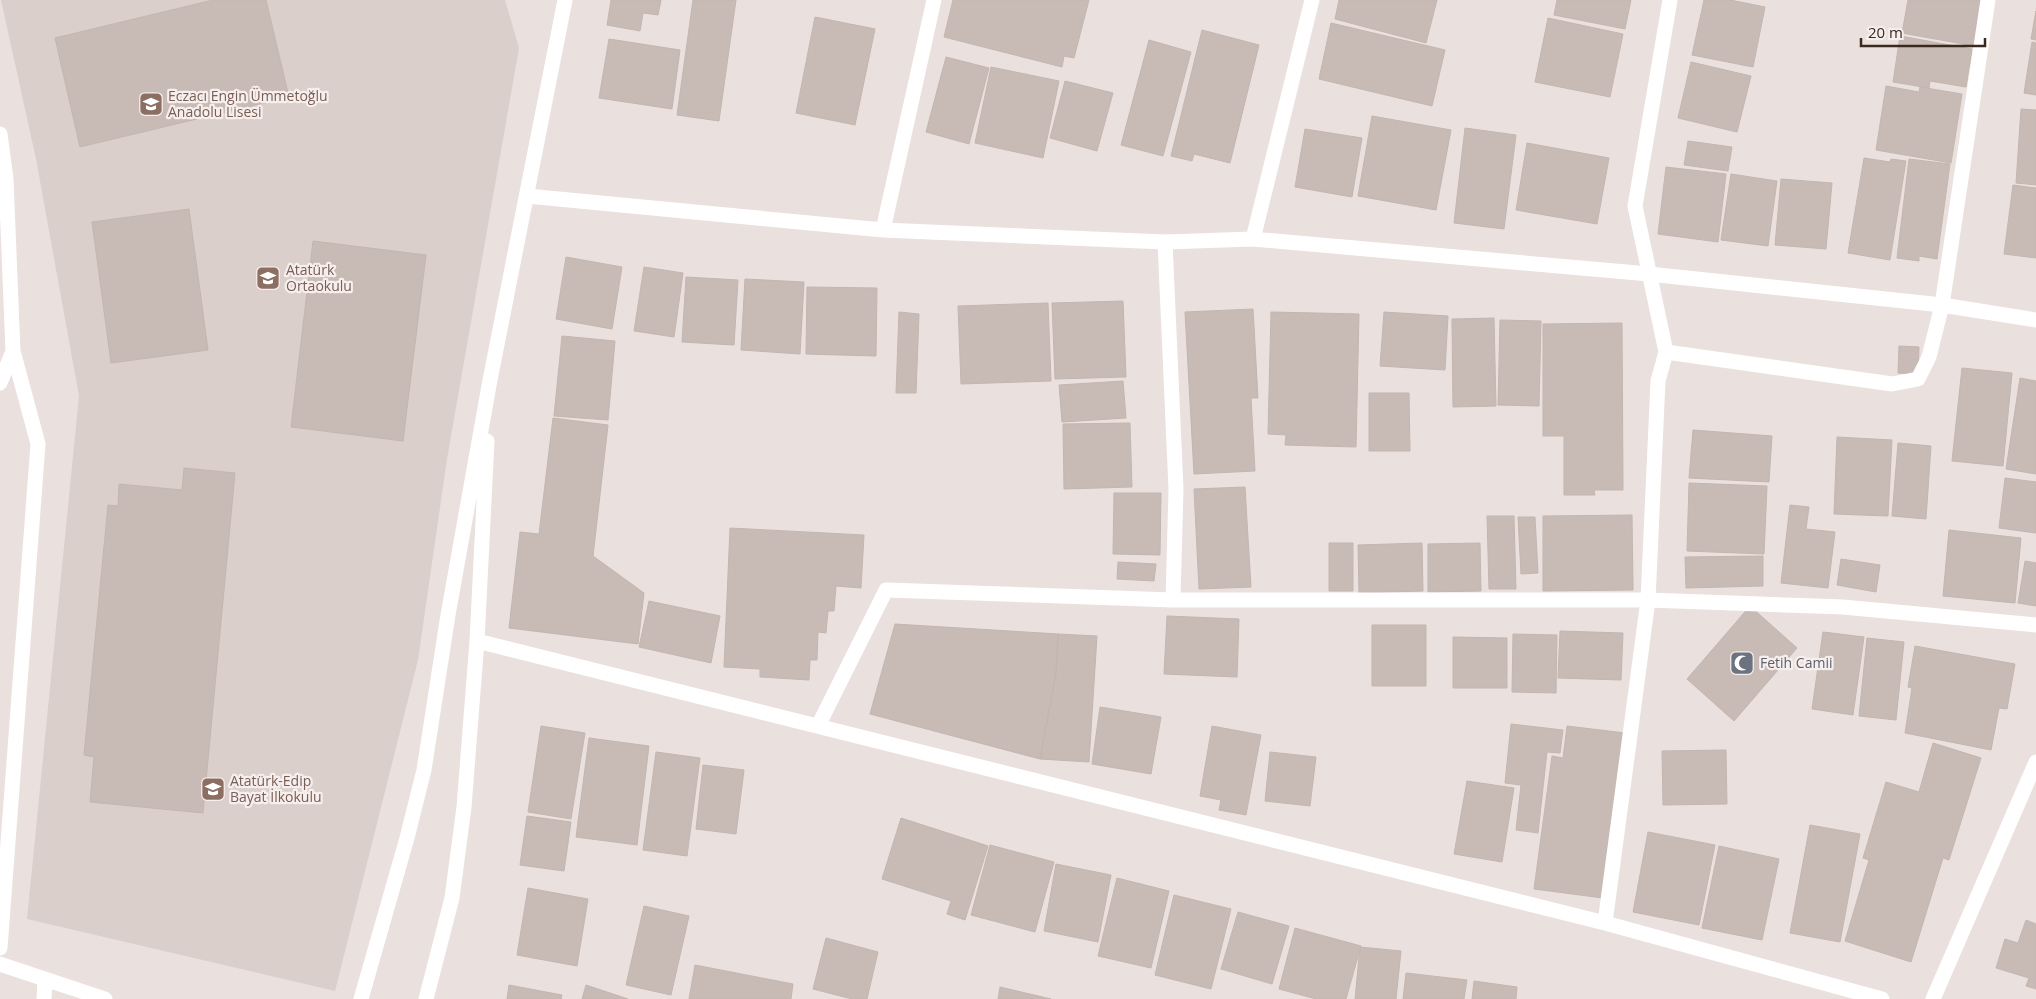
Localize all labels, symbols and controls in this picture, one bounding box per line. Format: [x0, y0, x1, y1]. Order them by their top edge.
scale bar [1861, 15, 1985, 47]
text: 20 m [1868, 22, 1903, 42]
place label: Eczacı Engin Ümmetoğlu Anadolu Lisesi [168, 86, 328, 121]
school or university icon: Eczacı Engin Ümmetoğlu Anadolu Lisesi [138, 91, 164, 117]
place label: Atatürk Ortaokulu [286, 260, 352, 295]
school or university icon: Atatürk Ortaokulu [255, 265, 281, 291]
mosque icon: Fetih Camii [1729, 650, 1755, 676]
place label: Fetih Camii [1760, 653, 1832, 672]
place label: Atatürk-Edip Bayat İlkokulu [230, 771, 322, 806]
school or university icon: Atatürk-Edip Bayat İlkokulu [200, 776, 226, 802]

